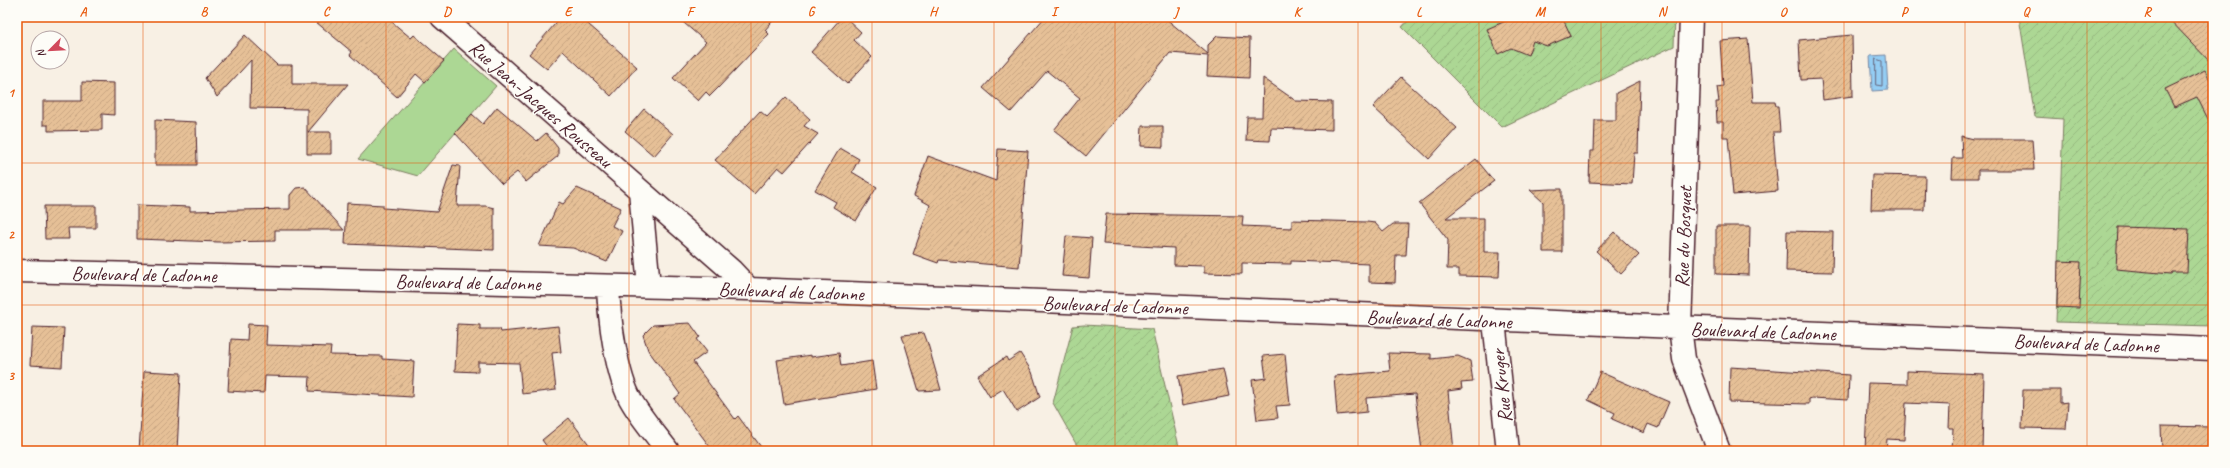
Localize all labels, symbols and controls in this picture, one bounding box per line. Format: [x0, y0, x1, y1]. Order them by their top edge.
text: A [80, 4, 88, 20]
text: B [201, 4, 209, 20]
text: C [323, 4, 331, 20]
text: D [443, 4, 452, 20]
text: E [565, 4, 574, 20]
text: F [687, 4, 696, 20]
text: G [808, 4, 816, 20]
text: H [929, 4, 939, 20]
text: I [1051, 4, 1060, 20]
text: J [1173, 4, 1180, 20]
text: K [1294, 4, 1304, 20]
text: L [1416, 4, 1423, 20]
text: M [1535, 4, 1546, 20]
text: N [1658, 4, 1669, 20]
text: O [1780, 4, 1789, 20]
text: P [1901, 4, 1910, 20]
text: Q [2023, 4, 2031, 20]
text: R [2143, 4, 2152, 20]
north arrow [30, 30, 70, 70]
street label: Rue Jean-Jacques Rousseau [464, 35, 619, 175]
text: N [32, 46, 49, 60]
text: 1 [8, 85, 16, 101]
street label: Rue du Bosquet [1669, 184, 1698, 288]
text: 2 [8, 227, 15, 243]
street label: Boulevard de Ladonne [71, 261, 218, 288]
street label: Boulevard de Ladonne [395, 269, 542, 296]
street label: Boulevard de Ladonne [718, 276, 866, 307]
street label: Boulevard de Ladonne [1042, 290, 1190, 321]
street label: Boulevard de Ladonne [1366, 304, 1514, 335]
street label: Boulevard de Ladonne [1690, 316, 1838, 347]
street label: Boulevard de Ladonne [2013, 328, 2161, 359]
street label: Rue Kruger [1485, 346, 1518, 424]
text: 3 [8, 368, 15, 384]

